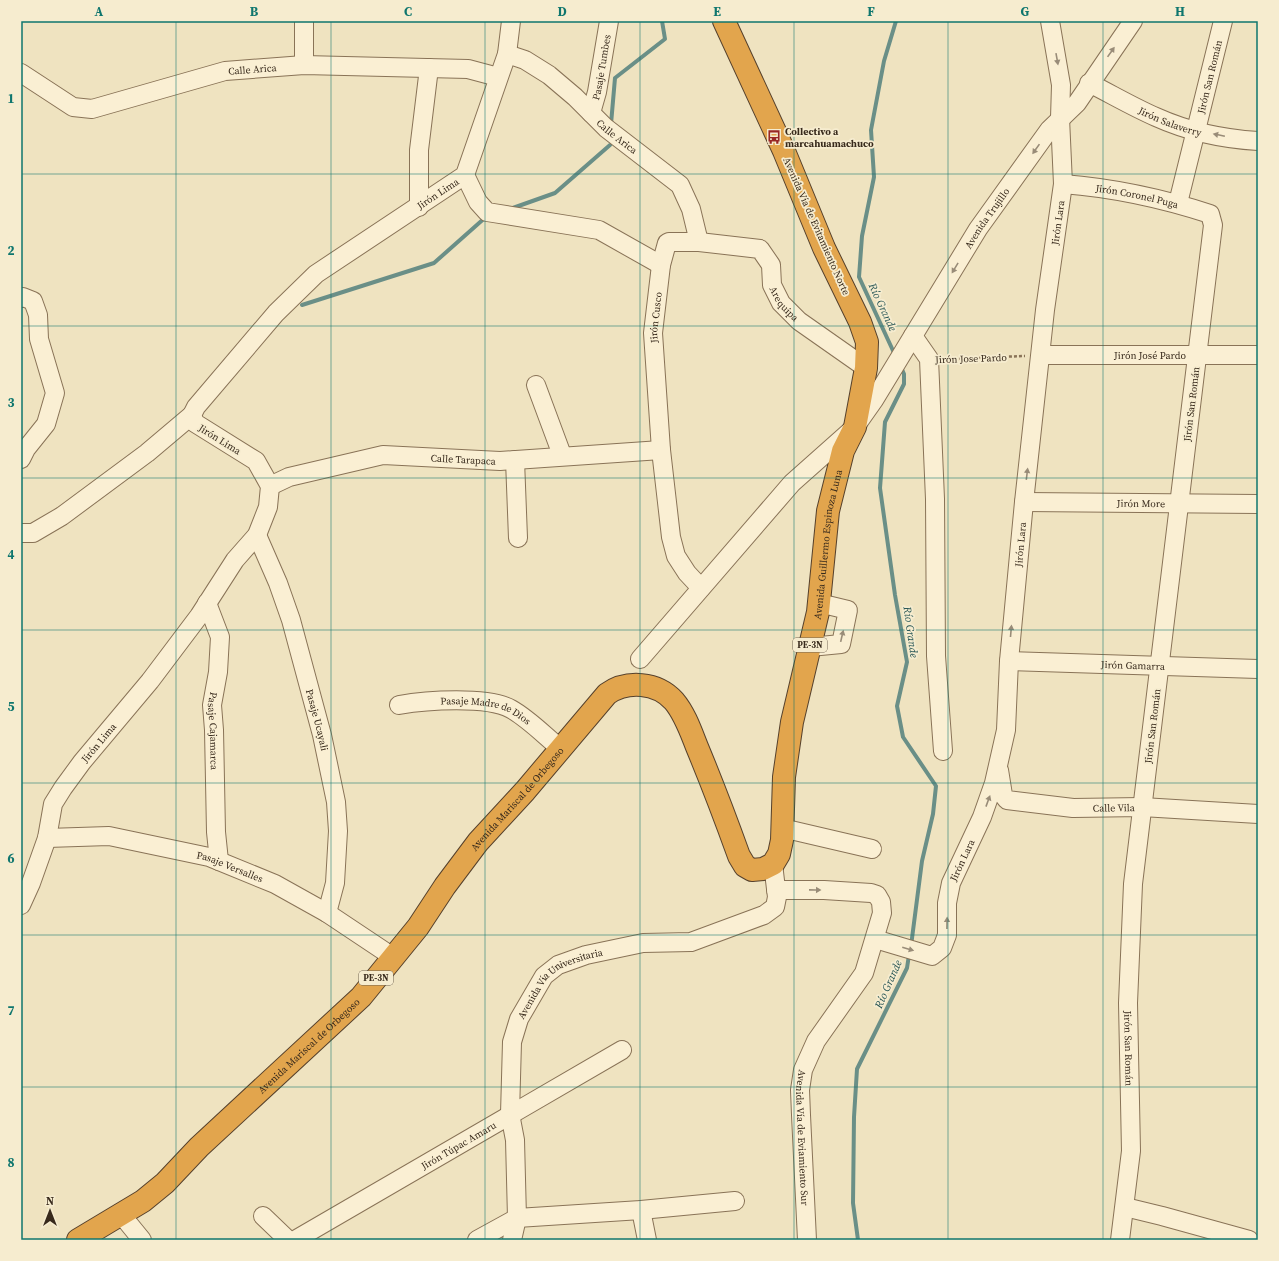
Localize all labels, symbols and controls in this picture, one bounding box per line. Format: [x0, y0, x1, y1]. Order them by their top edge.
text: A [95, 3, 104, 20]
text: B [250, 3, 259, 20]
text: C [404, 3, 412, 20]
text: D [557, 3, 567, 20]
text: E [713, 3, 721, 20]
text: F [867, 3, 875, 20]
text: G [1021, 3, 1030, 20]
text: H [1175, 3, 1185, 20]
street label: Pasaje Tumbes [589, 33, 614, 102]
street label: Jirón San Román [1194, 39, 1225, 116]
one-way arrow [1107, 47, 1115, 57]
one-way arrow [1054, 53, 1060, 66]
street label: Calle Arica [228, 61, 278, 78]
text: 1 [7, 90, 15, 107]
street label: Jirón Salaverry [1135, 103, 1204, 139]
street label: Calle Arica [594, 116, 641, 157]
place label: Collectivo a marcahuamachuco [785, 125, 874, 150]
bus stop icon: Collectivo a marcahuamachuco [766, 129, 782, 145]
one-way arrow [1213, 132, 1226, 138]
one-way arrow [1032, 143, 1039, 154]
street label: Avenida Vía de Evitamiento Norte [780, 155, 853, 297]
street label: Jirón Lima [414, 175, 462, 213]
street label: Jirón Coronel Puga [1094, 181, 1181, 211]
street label: Avenida Trujillo [962, 185, 1013, 251]
street label: Jirón Lara [1048, 199, 1068, 247]
text: 2 [7, 242, 15, 259]
one-way arrow [951, 262, 958, 274]
water label: Río Grande [864, 280, 900, 334]
street label: Arequipa [767, 284, 802, 325]
street label: Jirón Cusco [647, 291, 665, 344]
street label: Jirón José Pardo [1113, 349, 1186, 362]
street label: Jirón Jose Pardo [934, 351, 1008, 366]
street label: Jirón San Román [1180, 366, 1203, 443]
text: 3 [7, 394, 15, 411]
street label: Jirón Lima [195, 421, 244, 458]
street label: Calle Tarapaca [430, 451, 497, 468]
street label: Avenida Guillermo Espinoza Luna [810, 467, 845, 621]
one-way arrow [1024, 468, 1030, 480]
street label: Jirón More [1116, 497, 1165, 510]
street label: Jirón Lara [1012, 521, 1029, 569]
text: 4 [7, 546, 15, 563]
water label: Río Grande [899, 605, 922, 659]
one-way arrow [1008, 625, 1015, 638]
one-way arrow [840, 630, 846, 643]
road number: PE-3N [793, 638, 827, 652]
street label: Jirón Gamarra [1100, 658, 1166, 673]
street label: Pasaje Ucayali [303, 688, 331, 752]
street label: Jirón San Román [1141, 688, 1164, 765]
street label: Pasaje Cajamarca [205, 691, 221, 771]
street label: Pasaje Madre de Dios [440, 694, 534, 728]
text: 5 [7, 698, 15, 715]
street label: Jirón Lima [78, 720, 120, 766]
street label: Avenida Mariscal de Orbegoso [468, 744, 567, 854]
one-way arrow [985, 794, 991, 806]
street label: Calle Vila [1093, 801, 1136, 815]
street label: Jirón Lara [946, 836, 978, 884]
street label: Pasaje Versalles [195, 849, 265, 885]
text: 6 [7, 850, 15, 867]
one-way arrow [809, 887, 822, 893]
one-way arrow [944, 917, 951, 929]
street label: Avenida Vía Universitaria [515, 945, 605, 1021]
one-way arrow [902, 946, 914, 952]
water label: Río Grande [871, 957, 906, 1012]
road number: PE-3N [359, 971, 393, 985]
street label: Avenida Mariscal de Orbegoso [255, 995, 363, 1096]
text: 7 [7, 1002, 15, 1019]
street label: Jirón San Román [1121, 1010, 1136, 1086]
street label: Avenida Vía de Eviamiento Sur [793, 1069, 811, 1207]
street label: Jirón Túpac Amaru [418, 1118, 499, 1173]
text: 8 [7, 1154, 15, 1171]
north arrow [30, 1191, 70, 1231]
text: N [46, 1194, 54, 1209]

